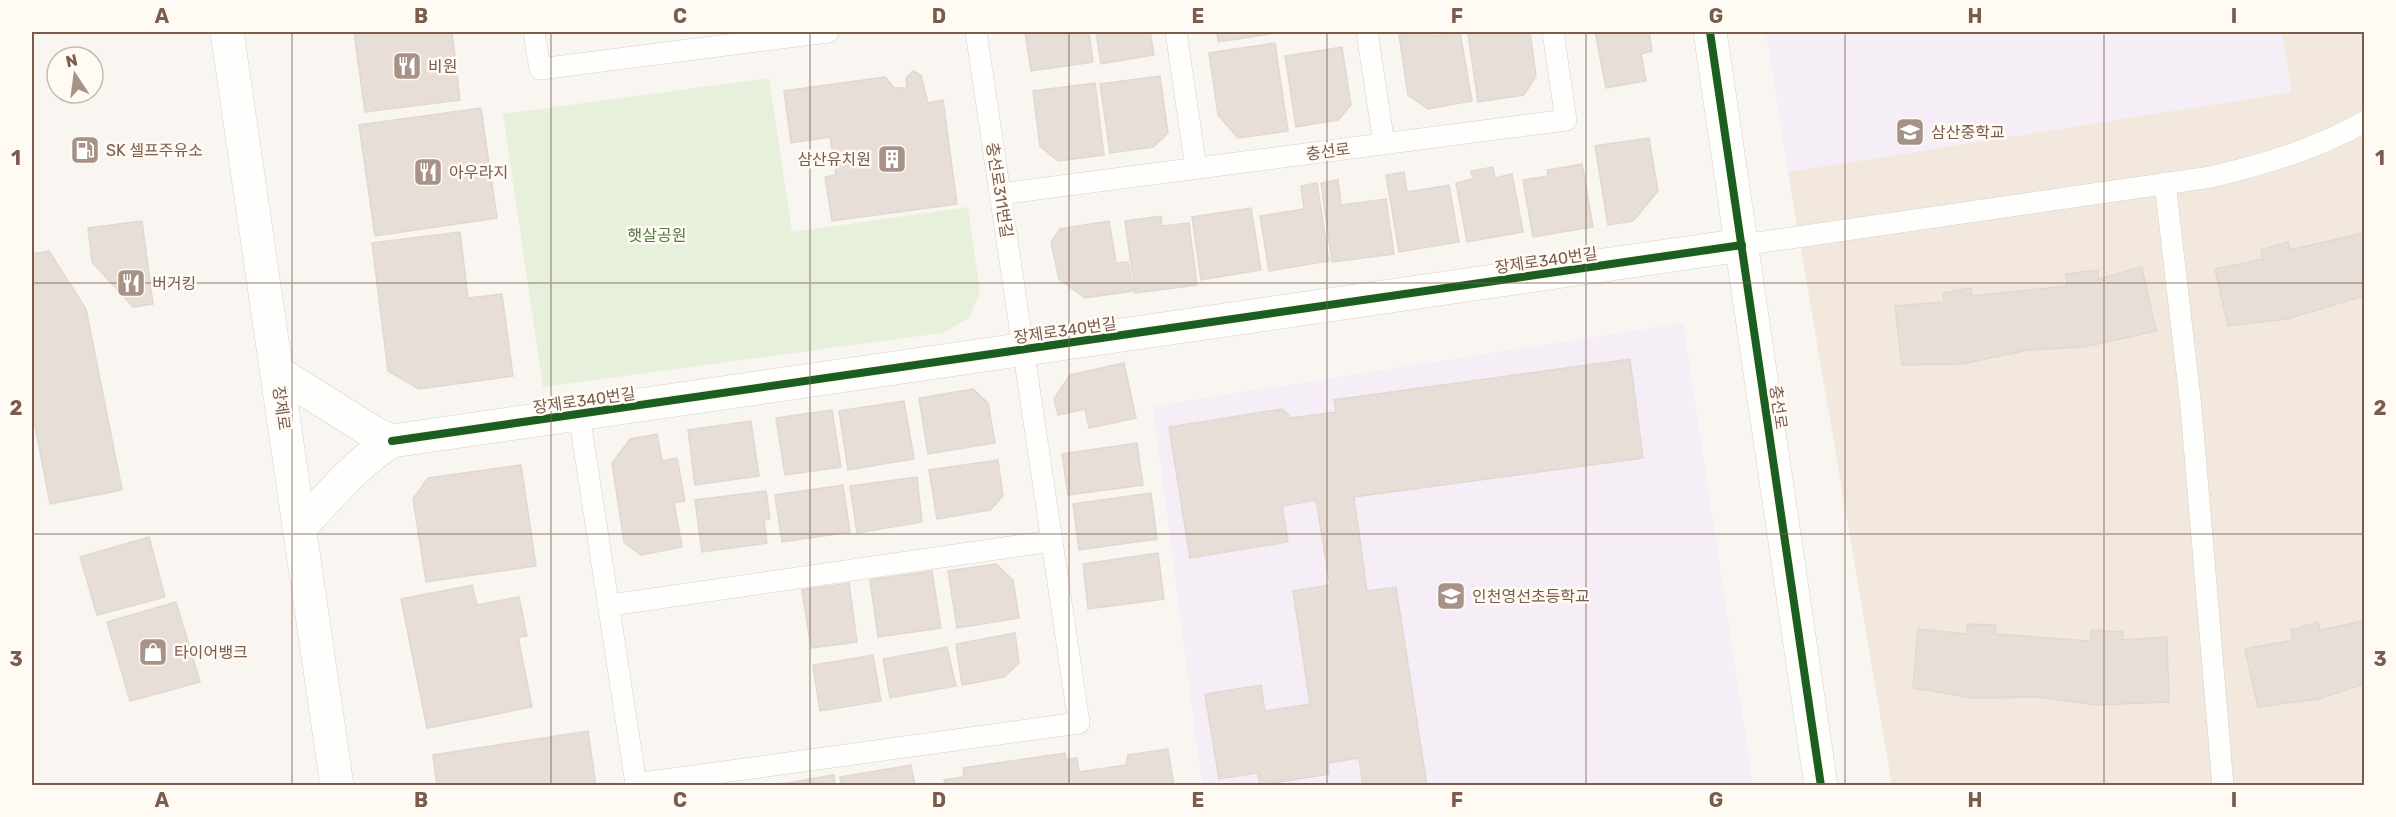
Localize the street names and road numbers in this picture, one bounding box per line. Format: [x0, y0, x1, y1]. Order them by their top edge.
street label: 충선로 [1305, 139, 1351, 164]
street label: 충선로311번길 [983, 141, 1016, 239]
street label: 장제로340번길 [1494, 244, 1599, 277]
street label: 장제로340번길 [1013, 314, 1118, 347]
street label: 장제로340번길 [532, 384, 637, 417]
street label: 충선로 [1766, 384, 1791, 431]
street label: 장제로 [269, 385, 294, 432]

